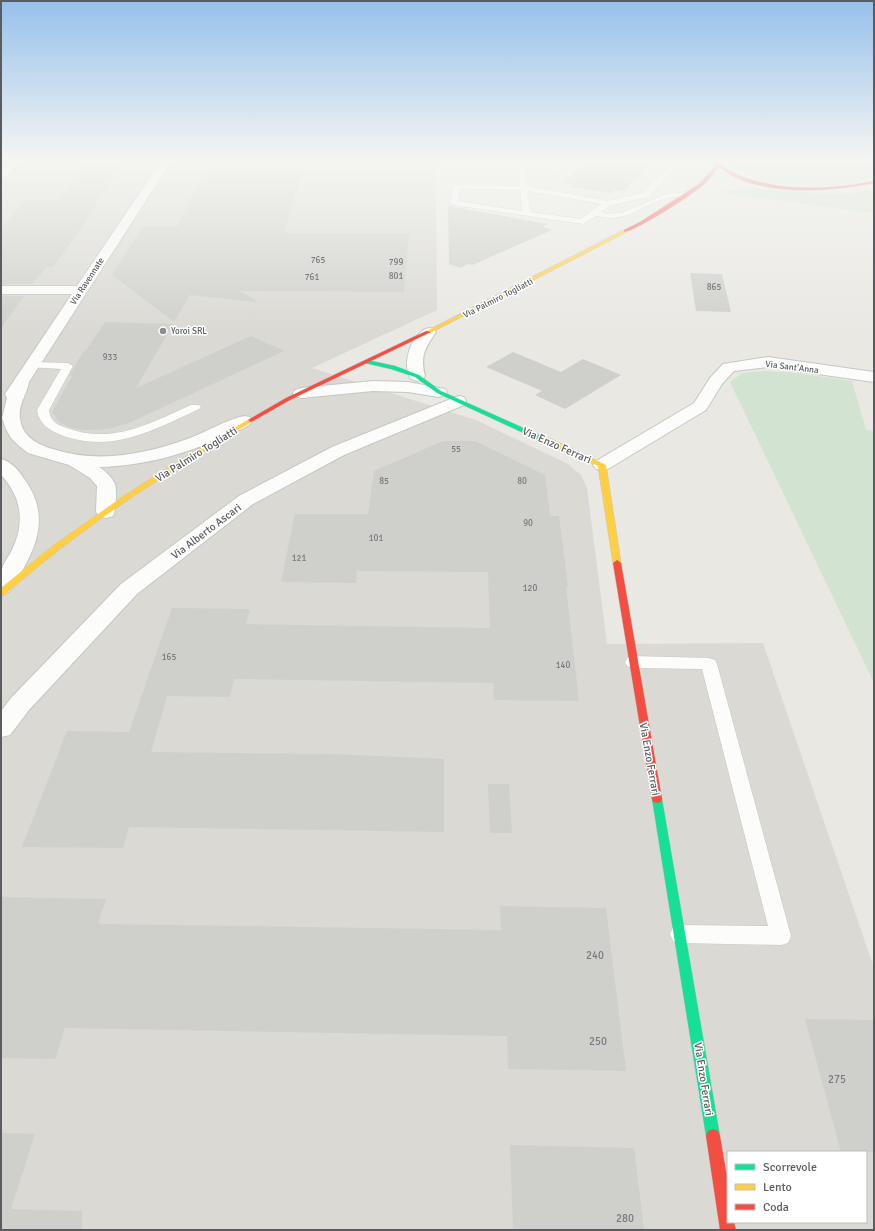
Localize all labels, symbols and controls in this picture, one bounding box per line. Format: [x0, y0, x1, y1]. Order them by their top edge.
street label: Via Ravennate [68, 255, 107, 307]
house number: 765 [311, 255, 325, 266]
house number: 799 [389, 257, 403, 268]
house number: 801 [389, 271, 403, 282]
house number: 761 [305, 272, 319, 283]
street label: Via Palmiro Togliatti [461, 276, 535, 321]
house number: 865 [707, 282, 721, 293]
marker: Yoroi SRL [158, 326, 168, 336]
place label: Yoroi SRL [171, 326, 207, 337]
house number: 933 [103, 352, 117, 363]
street label: Via Sant'Anna [765, 359, 820, 376]
street label: Via Palmiro Togliatti [153, 424, 240, 485]
street label: Via Enzo Ferrari [520, 424, 593, 466]
house number: 55 [451, 444, 461, 455]
house number: 85 [379, 476, 389, 487]
house number: 80 [517, 476, 527, 487]
street label: Via Alberto Ascari [169, 501, 244, 562]
house number: 90 [523, 518, 533, 529]
house number: 101 [369, 533, 383, 544]
house number: 121 [292, 553, 306, 564]
house number: 120 [523, 583, 537, 594]
house number: 165 [162, 652, 176, 663]
house number: 140 [556, 660, 570, 671]
street label: Via Enzo Ferrari [637, 721, 662, 797]
house number: 240 [586, 949, 604, 962]
house number: 250 [589, 1035, 607, 1048]
street label: Via Enzo Ferrari [691, 1041, 716, 1117]
house number: 275 [828, 1073, 846, 1086]
legend [727, 1151, 867, 1223]
text: Scorrevole [763, 1160, 817, 1175]
text: Lento [763, 1180, 792, 1195]
text: Coda [763, 1200, 789, 1215]
house number: 280 [616, 1212, 634, 1225]

